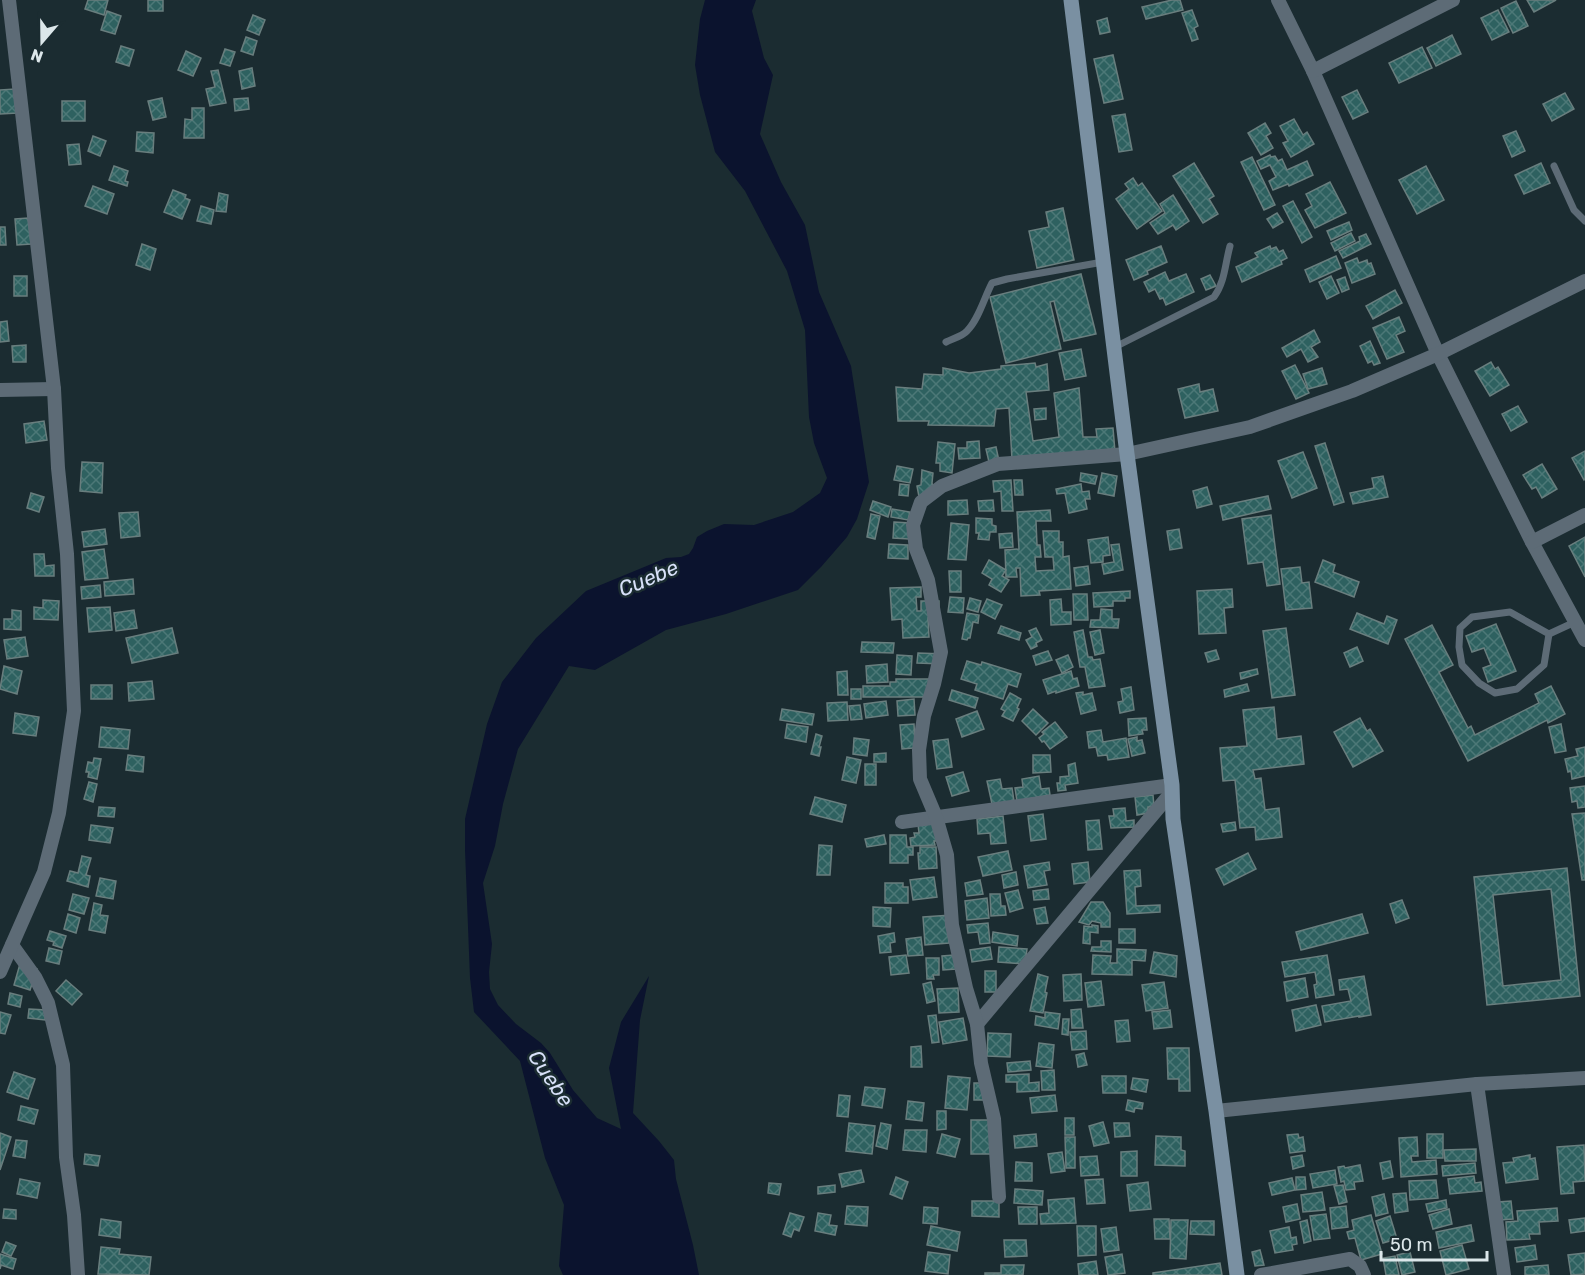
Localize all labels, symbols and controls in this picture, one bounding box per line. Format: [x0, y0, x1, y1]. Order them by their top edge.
north arrow [12, 12, 72, 72]
text: N [28, 45, 46, 67]
water label: Cuebe [614, 554, 682, 602]
water label: Cuebe [523, 1045, 579, 1111]
scale bar [1381, 1224, 1488, 1262]
text: 50 m [1390, 1234, 1433, 1256]

